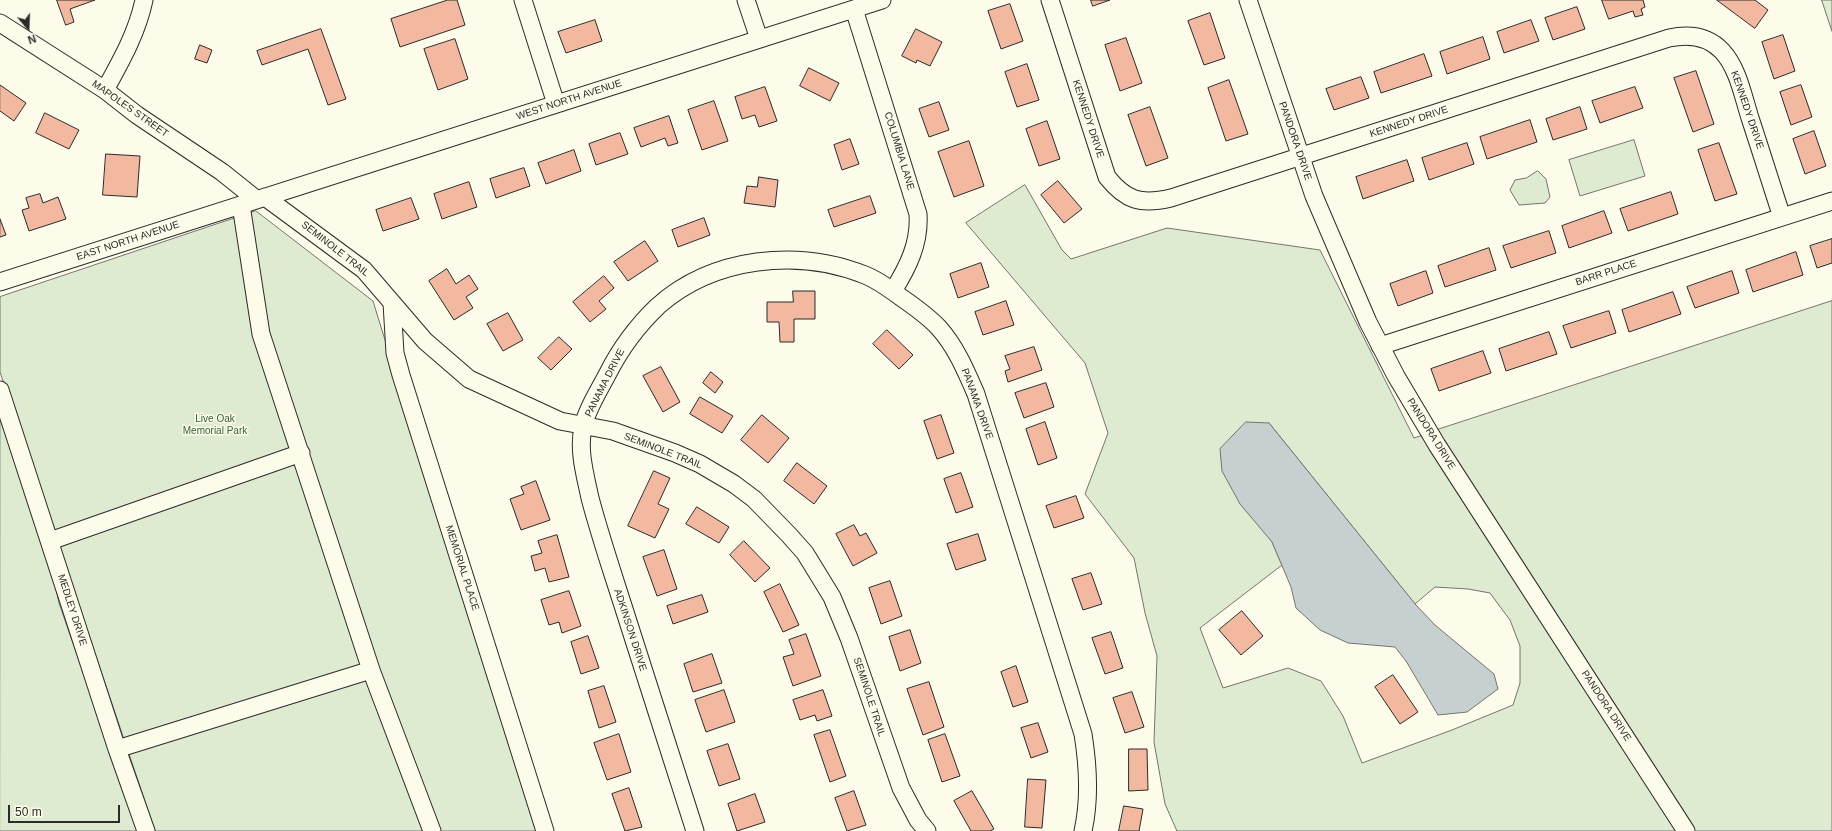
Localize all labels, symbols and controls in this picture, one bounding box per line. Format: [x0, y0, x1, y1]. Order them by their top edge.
north arrow [8, 8, 48, 48]
text: N [26, 32, 38, 46]
street label: KENNEDY DRIVE [1728, 69, 1766, 151]
street label: WEST NORTH AVENUE [515, 77, 623, 123]
street label: MAPOLES STREET [89, 78, 171, 140]
street label: KENNEDY DRIVE [1070, 78, 1106, 160]
street label: PANDORA DRIVE [1276, 100, 1314, 182]
street label: KENNEDY DRIVE [1368, 104, 1450, 140]
street label: COLUMBIA LANE [881, 110, 917, 192]
street label: EAST NORTH AVENUE [75, 219, 181, 263]
street label: SEMINOLE TRAIL [299, 219, 371, 279]
street label: BARR PLACE [1574, 258, 1638, 288]
street label: PANAMA DRIVE [583, 347, 627, 419]
street label: PANAMA DRIVE [959, 367, 995, 441]
street label: PANDORA DRIVE [1404, 396, 1458, 472]
park label: Live Oak Memorial Park [183, 413, 247, 436]
street label: SEMINOLE TRAIL [622, 431, 704, 471]
street label: MEMORIAL PLACE [443, 524, 481, 612]
street label: MEDLEY DRIVE [55, 573, 89, 647]
street label: ADKINSON DRIVE [611, 587, 649, 673]
street label: SEMINOLE TRAIL [851, 656, 887, 738]
street label: PANDORA DRIVE [1579, 668, 1633, 744]
scale bar [10, 797, 122, 823]
text: 50 m [15, 805, 42, 819]

